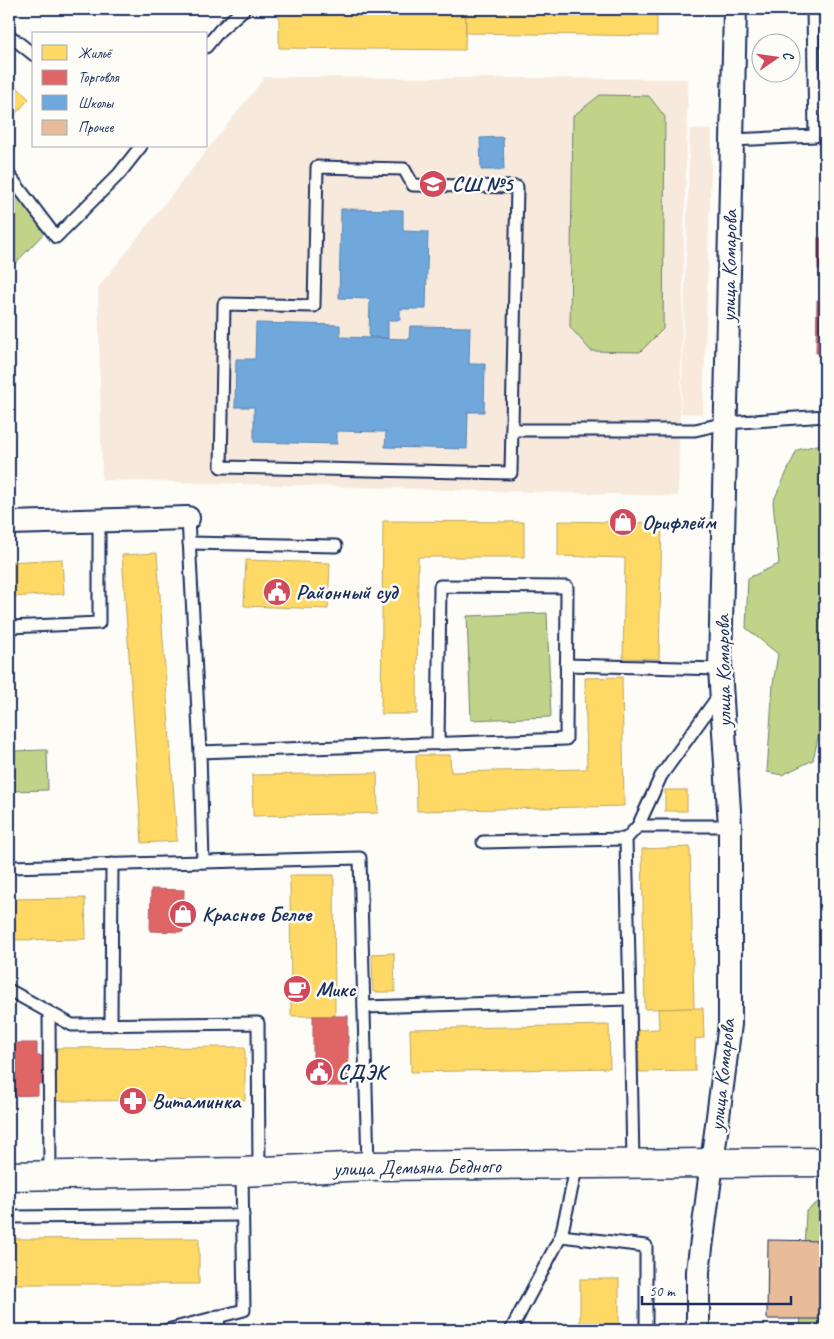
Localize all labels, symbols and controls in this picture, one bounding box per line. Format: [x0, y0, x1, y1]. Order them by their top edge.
legend [32, 32, 208, 148]
north arrow [752, 32, 802, 82]
text: Жильё [78, 44, 113, 63]
text: С [779, 50, 798, 63]
text: Торговля [78, 68, 121, 87]
text: Школы [78, 94, 114, 113]
text: Прочее [78, 118, 114, 137]
school or university icon: СШ №5 [418, 169, 448, 199]
place label: СШ №5 [452, 171, 514, 197]
street label: улица Комарова [715, 208, 743, 324]
shop icon: Орифлейм [608, 507, 638, 537]
place label: Орифлейм [642, 509, 717, 535]
public building icon: Районный суд [262, 577, 292, 607]
place label: Районный суд [296, 579, 400, 605]
street label: улица Комарова [709, 613, 737, 729]
shop icon: Красное Белое [168, 899, 198, 929]
place label: Красное Белое [202, 901, 314, 927]
cafe icon: Микс [282, 974, 312, 1004]
place label: Микс [316, 976, 356, 1002]
street label: улица Комарова [703, 1016, 741, 1134]
public building icon: СДЭК [304, 1057, 334, 1087]
place label: СДЭК [338, 1059, 391, 1085]
pharmacy icon: Витаминка [118, 1086, 148, 1116]
place label: Витаминка [152, 1088, 242, 1114]
street label: улица Демьяна Бедного [331, 1153, 503, 1181]
scale bar [642, 1274, 790, 1306]
text: 50 m [649, 1282, 676, 1301]

